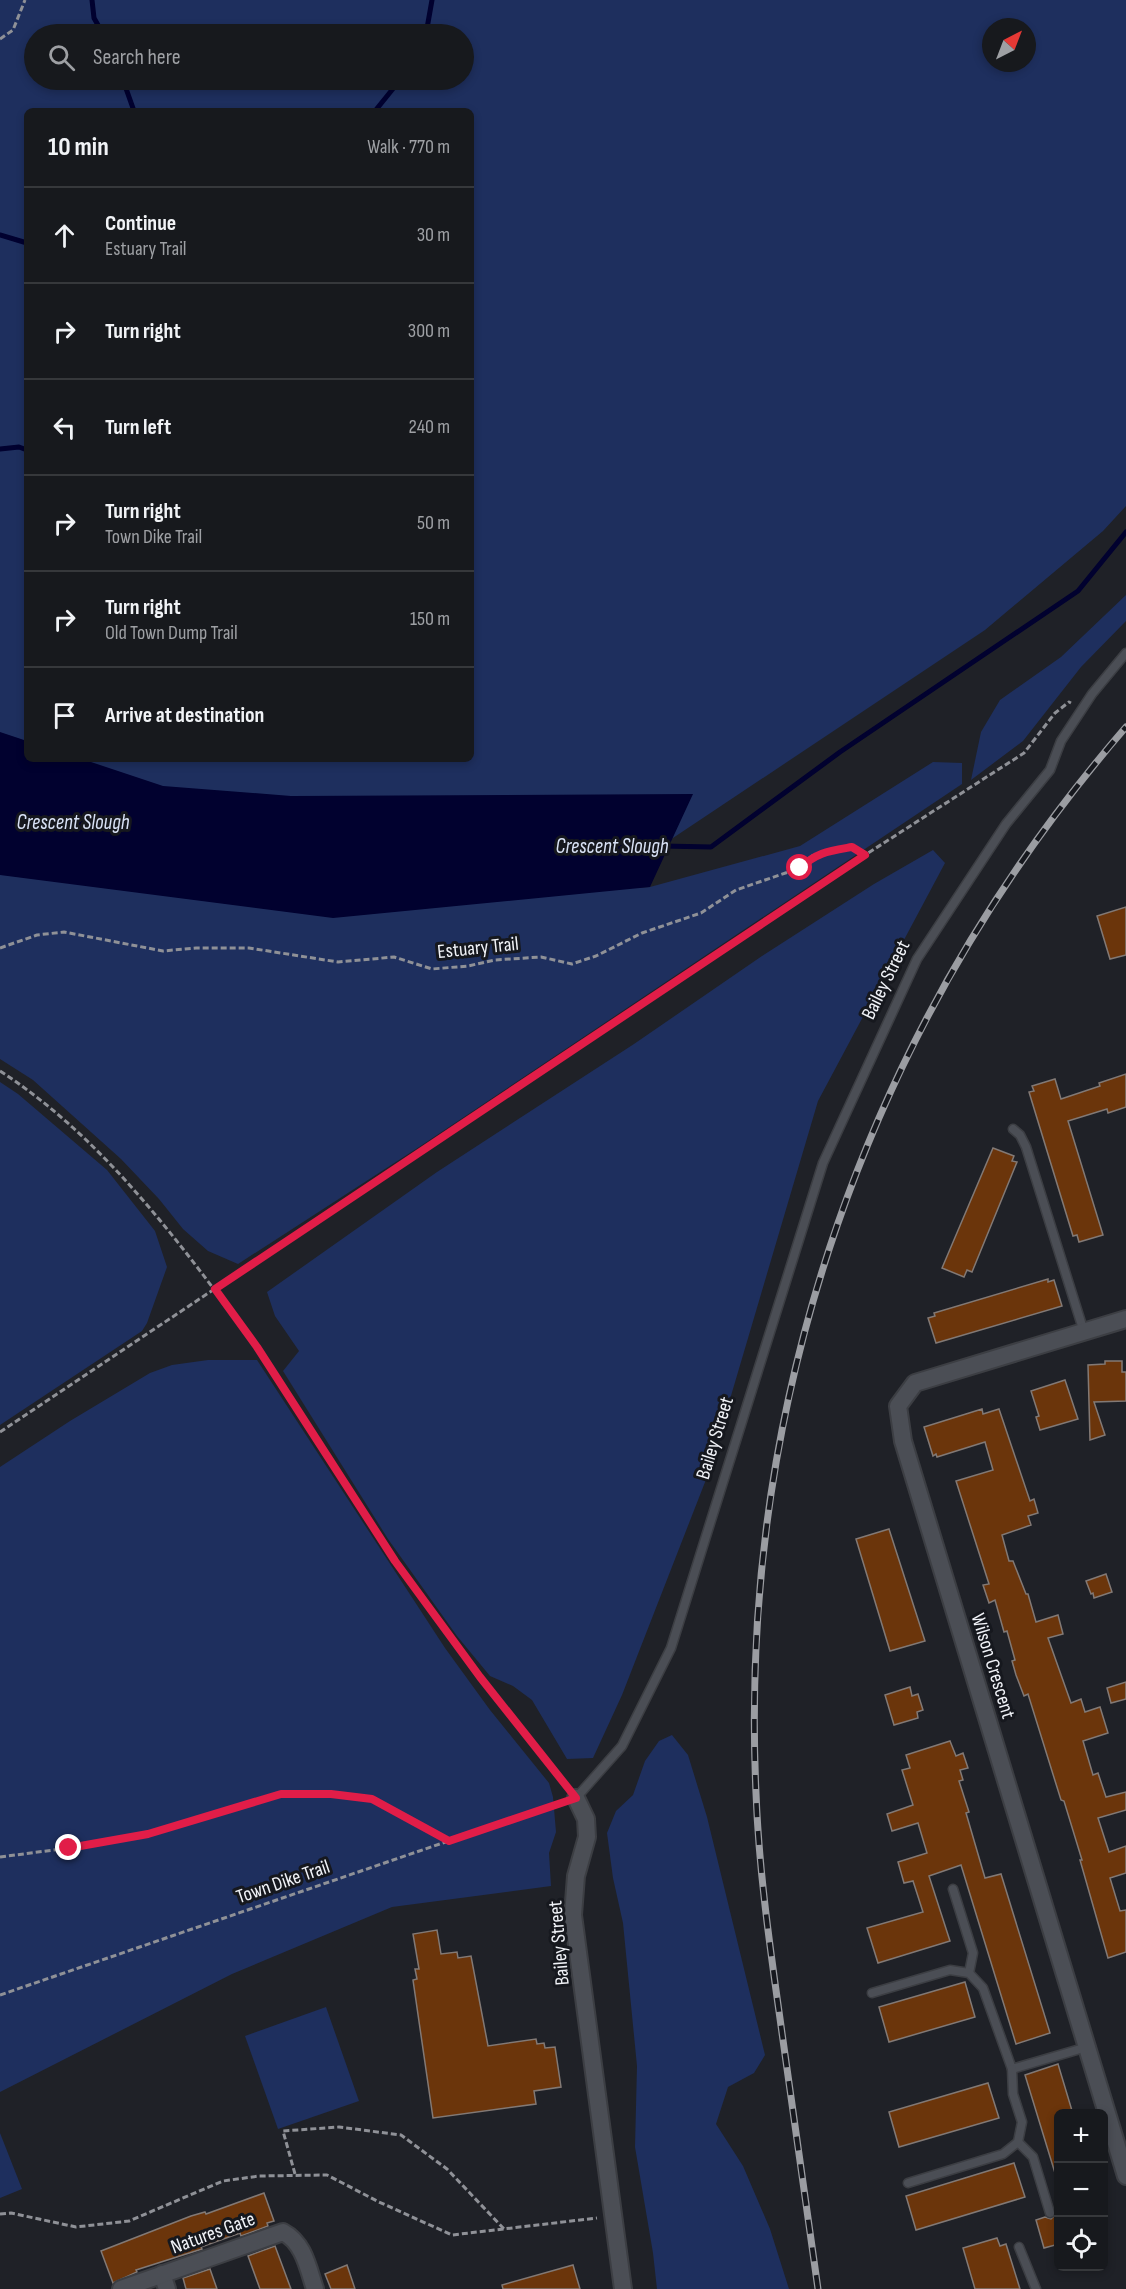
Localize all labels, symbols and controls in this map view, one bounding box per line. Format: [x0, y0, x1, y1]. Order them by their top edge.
north arrow [982, 18, 1036, 72]
search box [24, 24, 474, 90]
icon: search [45, 41, 78, 74]
text: Search here [93, 44, 180, 71]
text: 10 min [48, 132, 109, 163]
text: Walk · 770 m [367, 135, 450, 159]
text: Continue [105, 210, 176, 237]
icon: ahead [48, 219, 81, 252]
text: 30 m [417, 223, 450, 247]
text: Estuary Trail [105, 237, 187, 261]
icon: right [48, 315, 81, 348]
text: Turn right [105, 318, 181, 345]
text: 300 m [408, 319, 450, 343]
icon: left [48, 411, 81, 444]
text: Turn left [105, 414, 171, 441]
text: 240 m [409, 415, 450, 439]
text: Turn right [105, 498, 181, 525]
icon: right [48, 507, 81, 540]
text: 50 m [417, 511, 450, 535]
text: Town Dike Trail [105, 525, 202, 549]
text: Turn right [105, 594, 181, 621]
icon: right [48, 603, 81, 636]
text: 150 m [410, 607, 450, 631]
text: Old Town Dump Trail [105, 621, 238, 645]
icon: arrive [48, 699, 81, 732]
text: Arrive at destination [105, 702, 264, 729]
water label: Crescent Slough [16, 810, 130, 835]
water label: Crescent Slough [555, 834, 669, 859]
route start [786, 854, 812, 880]
street label: Estuary Trail [436, 932, 520, 964]
street label: Bailey Street [857, 936, 915, 1024]
street label: Bailey Street [691, 1394, 739, 1482]
street label: Wilson Crescent [966, 1611, 1020, 1721]
route end [55, 1834, 81, 1860]
street label: Town Dike Trail [233, 1855, 333, 1909]
street label: Bailey Street [543, 1900, 575, 1986]
map controls [1054, 2109, 1108, 2271]
button: + [1054, 2109, 1108, 2163]
button: − [1054, 2163, 1108, 2217]
street label: Natures Gate [168, 2207, 258, 2259]
button: locate [1054, 2217, 1108, 2271]

